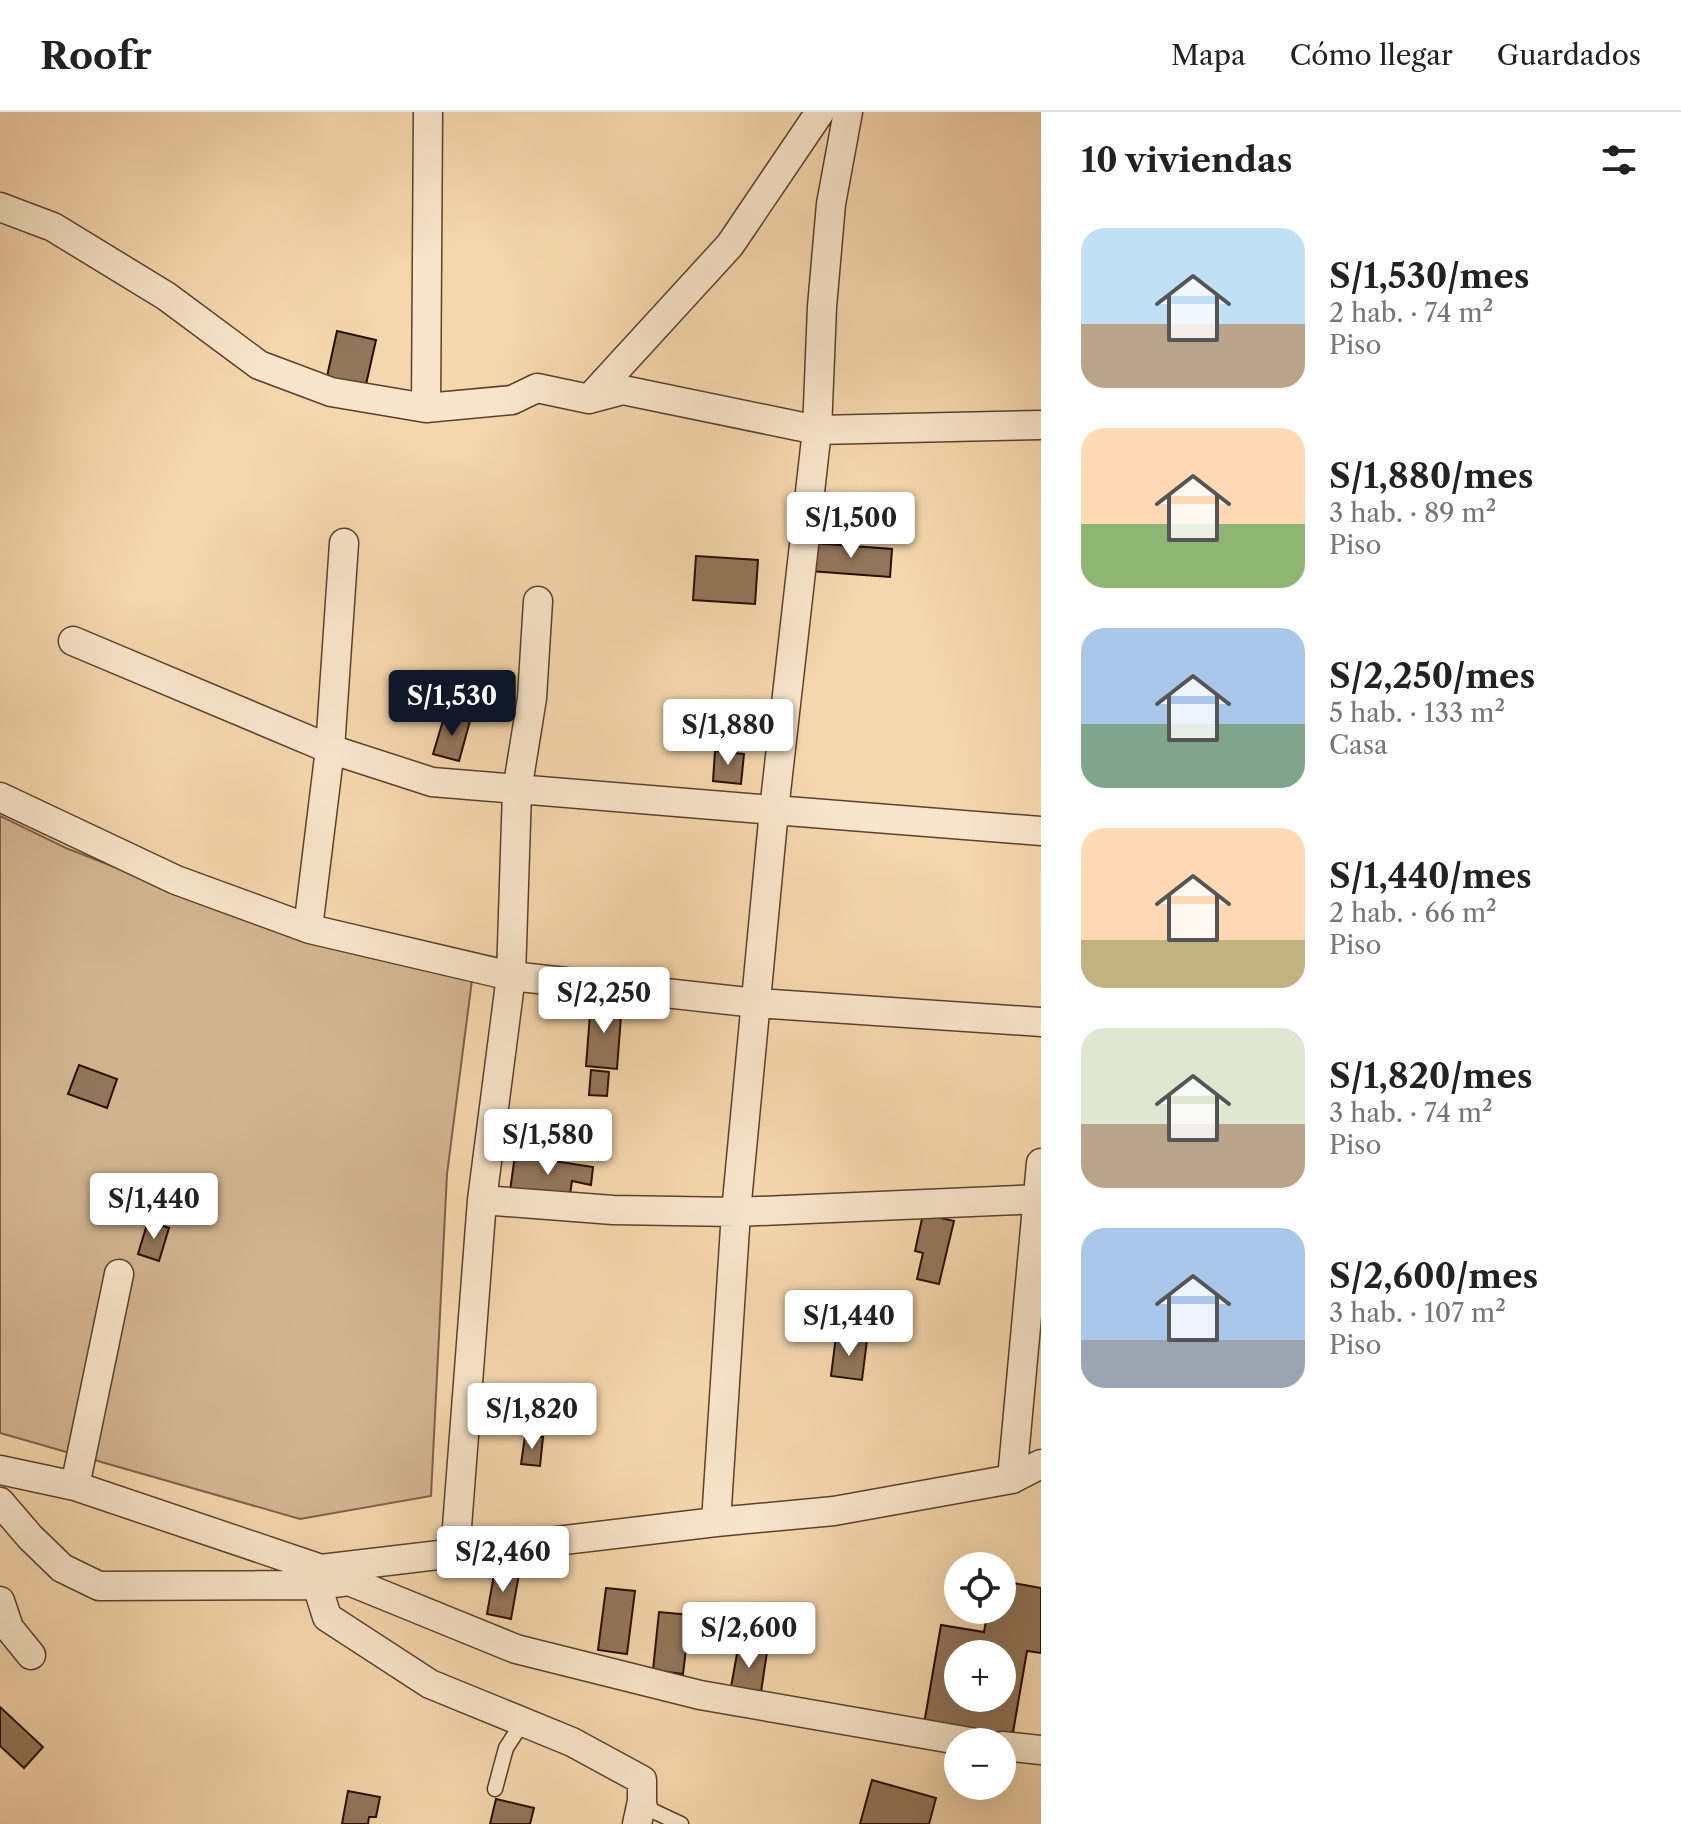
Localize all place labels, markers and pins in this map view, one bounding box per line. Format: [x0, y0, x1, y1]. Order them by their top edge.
pin: S/1,500 [777, 492, 925, 560]
pin: S/1,530 [378, 670, 526, 738]
pin: S/1,880 [654, 699, 802, 767]
pin: S/2,250 [530, 967, 678, 1035]
pin: S/1,580 [474, 1109, 622, 1177]
pin: S/1,440 [80, 1173, 228, 1241]
pin: S/1,440 [775, 1290, 923, 1358]
pin: S/1,820 [458, 1383, 606, 1451]
pin: S/2,460 [429, 1526, 577, 1594]
pin: S/2,600 [675, 1602, 823, 1670]

